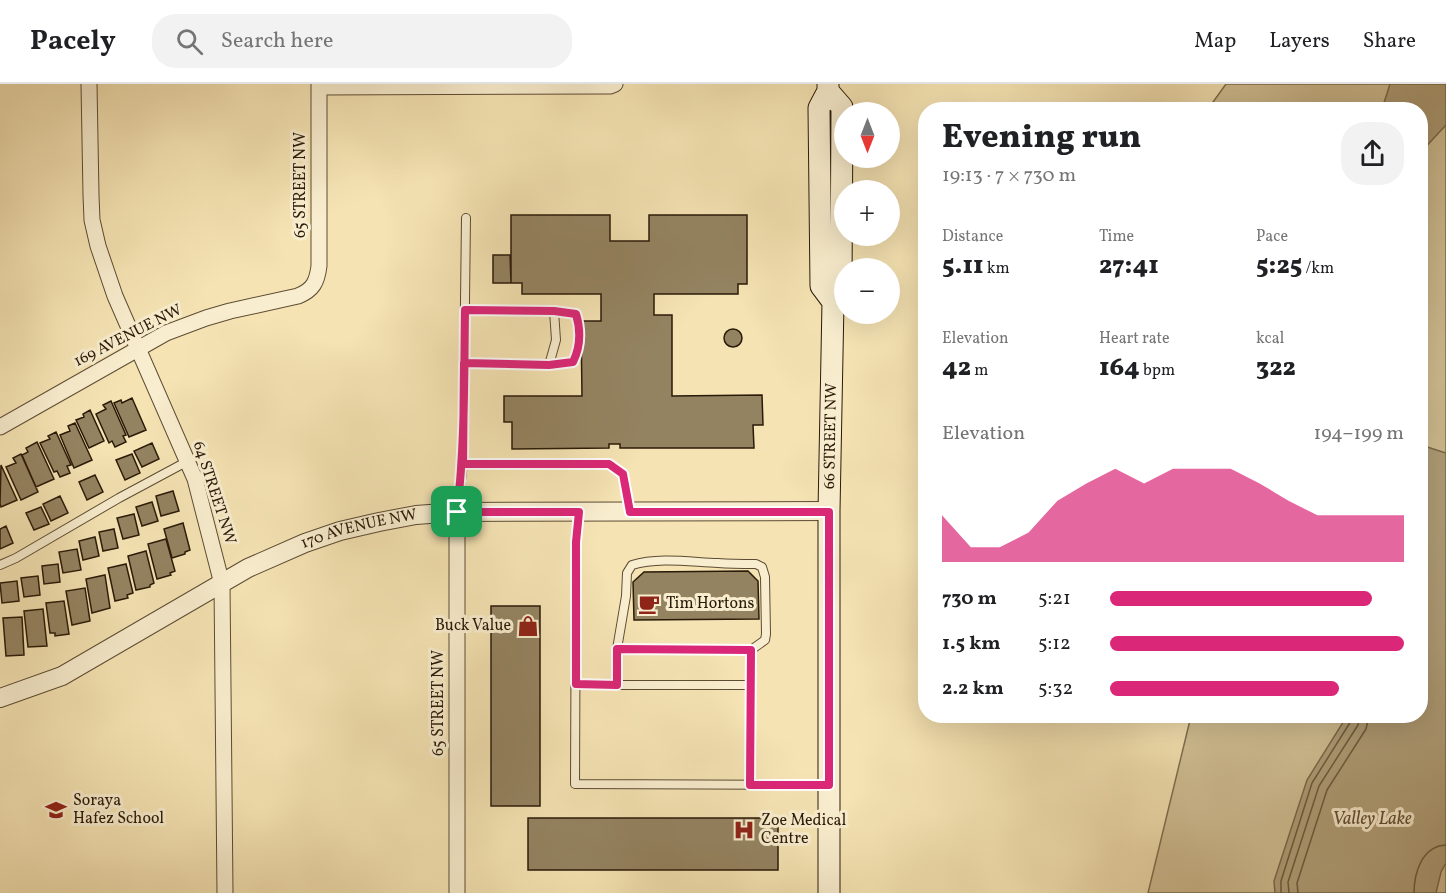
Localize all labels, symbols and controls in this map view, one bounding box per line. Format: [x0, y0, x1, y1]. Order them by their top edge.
search box [152, 14, 572, 68]
text: Pacely [30, 22, 116, 61]
icon: search [173, 25, 206, 58]
text: Search here [221, 26, 334, 57]
text: Map [1194, 27, 1236, 56]
text: Layers [1269, 27, 1330, 56]
text: Share [1363, 27, 1416, 56]
north arrow [834, 102, 900, 168]
map controls [834, 102, 900, 324]
text: Evening run [942, 116, 1141, 162]
button: share [1341, 122, 1404, 185]
street label: 65 STREET NW [290, 132, 312, 238]
text: 19:13 · 7 × 730 m [942, 162, 1076, 190]
button: + [834, 180, 900, 246]
text: Distance [942, 226, 1003, 248]
text: Time [1099, 226, 1134, 248]
text: Pace [1256, 226, 1288, 248]
text: 5.11 [942, 248, 984, 284]
text: 27:41 [1099, 248, 1159, 284]
text: 5:25 [1256, 248, 1302, 284]
button: − [834, 258, 900, 324]
text: km [984, 258, 1010, 280]
text: /km [1302, 258, 1334, 280]
street label: 169 AVENUE NW [70, 299, 186, 373]
text: Elevation [942, 328, 1009, 350]
text: Heart rate [1099, 328, 1170, 350]
text: kcal [1256, 328, 1284, 350]
text: 42 [942, 350, 971, 386]
text: 164 [1099, 350, 1140, 386]
text: 322 [1256, 350, 1296, 386]
text: m [971, 360, 988, 382]
text: bpm [1140, 360, 1175, 382]
street label: 66 STREET NW [819, 383, 843, 489]
text: Elevation [942, 420, 1025, 448]
text: 194–199 m [1313, 420, 1404, 448]
street label: 64 STREET NW [187, 439, 241, 547]
pin [431, 486, 482, 537]
icon: arrive [440, 495, 473, 528]
street label: 170 AVENUE NW [297, 504, 419, 555]
text: 730 m [942, 585, 997, 613]
text: 5:21 [1038, 585, 1071, 613]
cafe icon: Tim Hortons [637, 592, 661, 616]
place label: Tim Hortons [666, 593, 755, 615]
shop icon: Buck Value [516, 614, 540, 638]
place label: Buck Value [435, 615, 511, 637]
text: 1.5 km [942, 630, 1001, 658]
text: 5:12 [1038, 630, 1071, 658]
street label: 65 STREET NW [428, 650, 450, 756]
text: 2.2 km [942, 675, 1004, 703]
text: 5:32 [1038, 675, 1073, 703]
place label: Soraya Hafez School [73, 790, 164, 830]
school or university icon: Soraya Hafez School [44, 798, 68, 822]
water label: Valley Lake [1332, 807, 1412, 832]
place label: Zoe Medical Centre [761, 810, 847, 850]
hospital icon: Zoe Medical Centre [732, 818, 756, 842]

